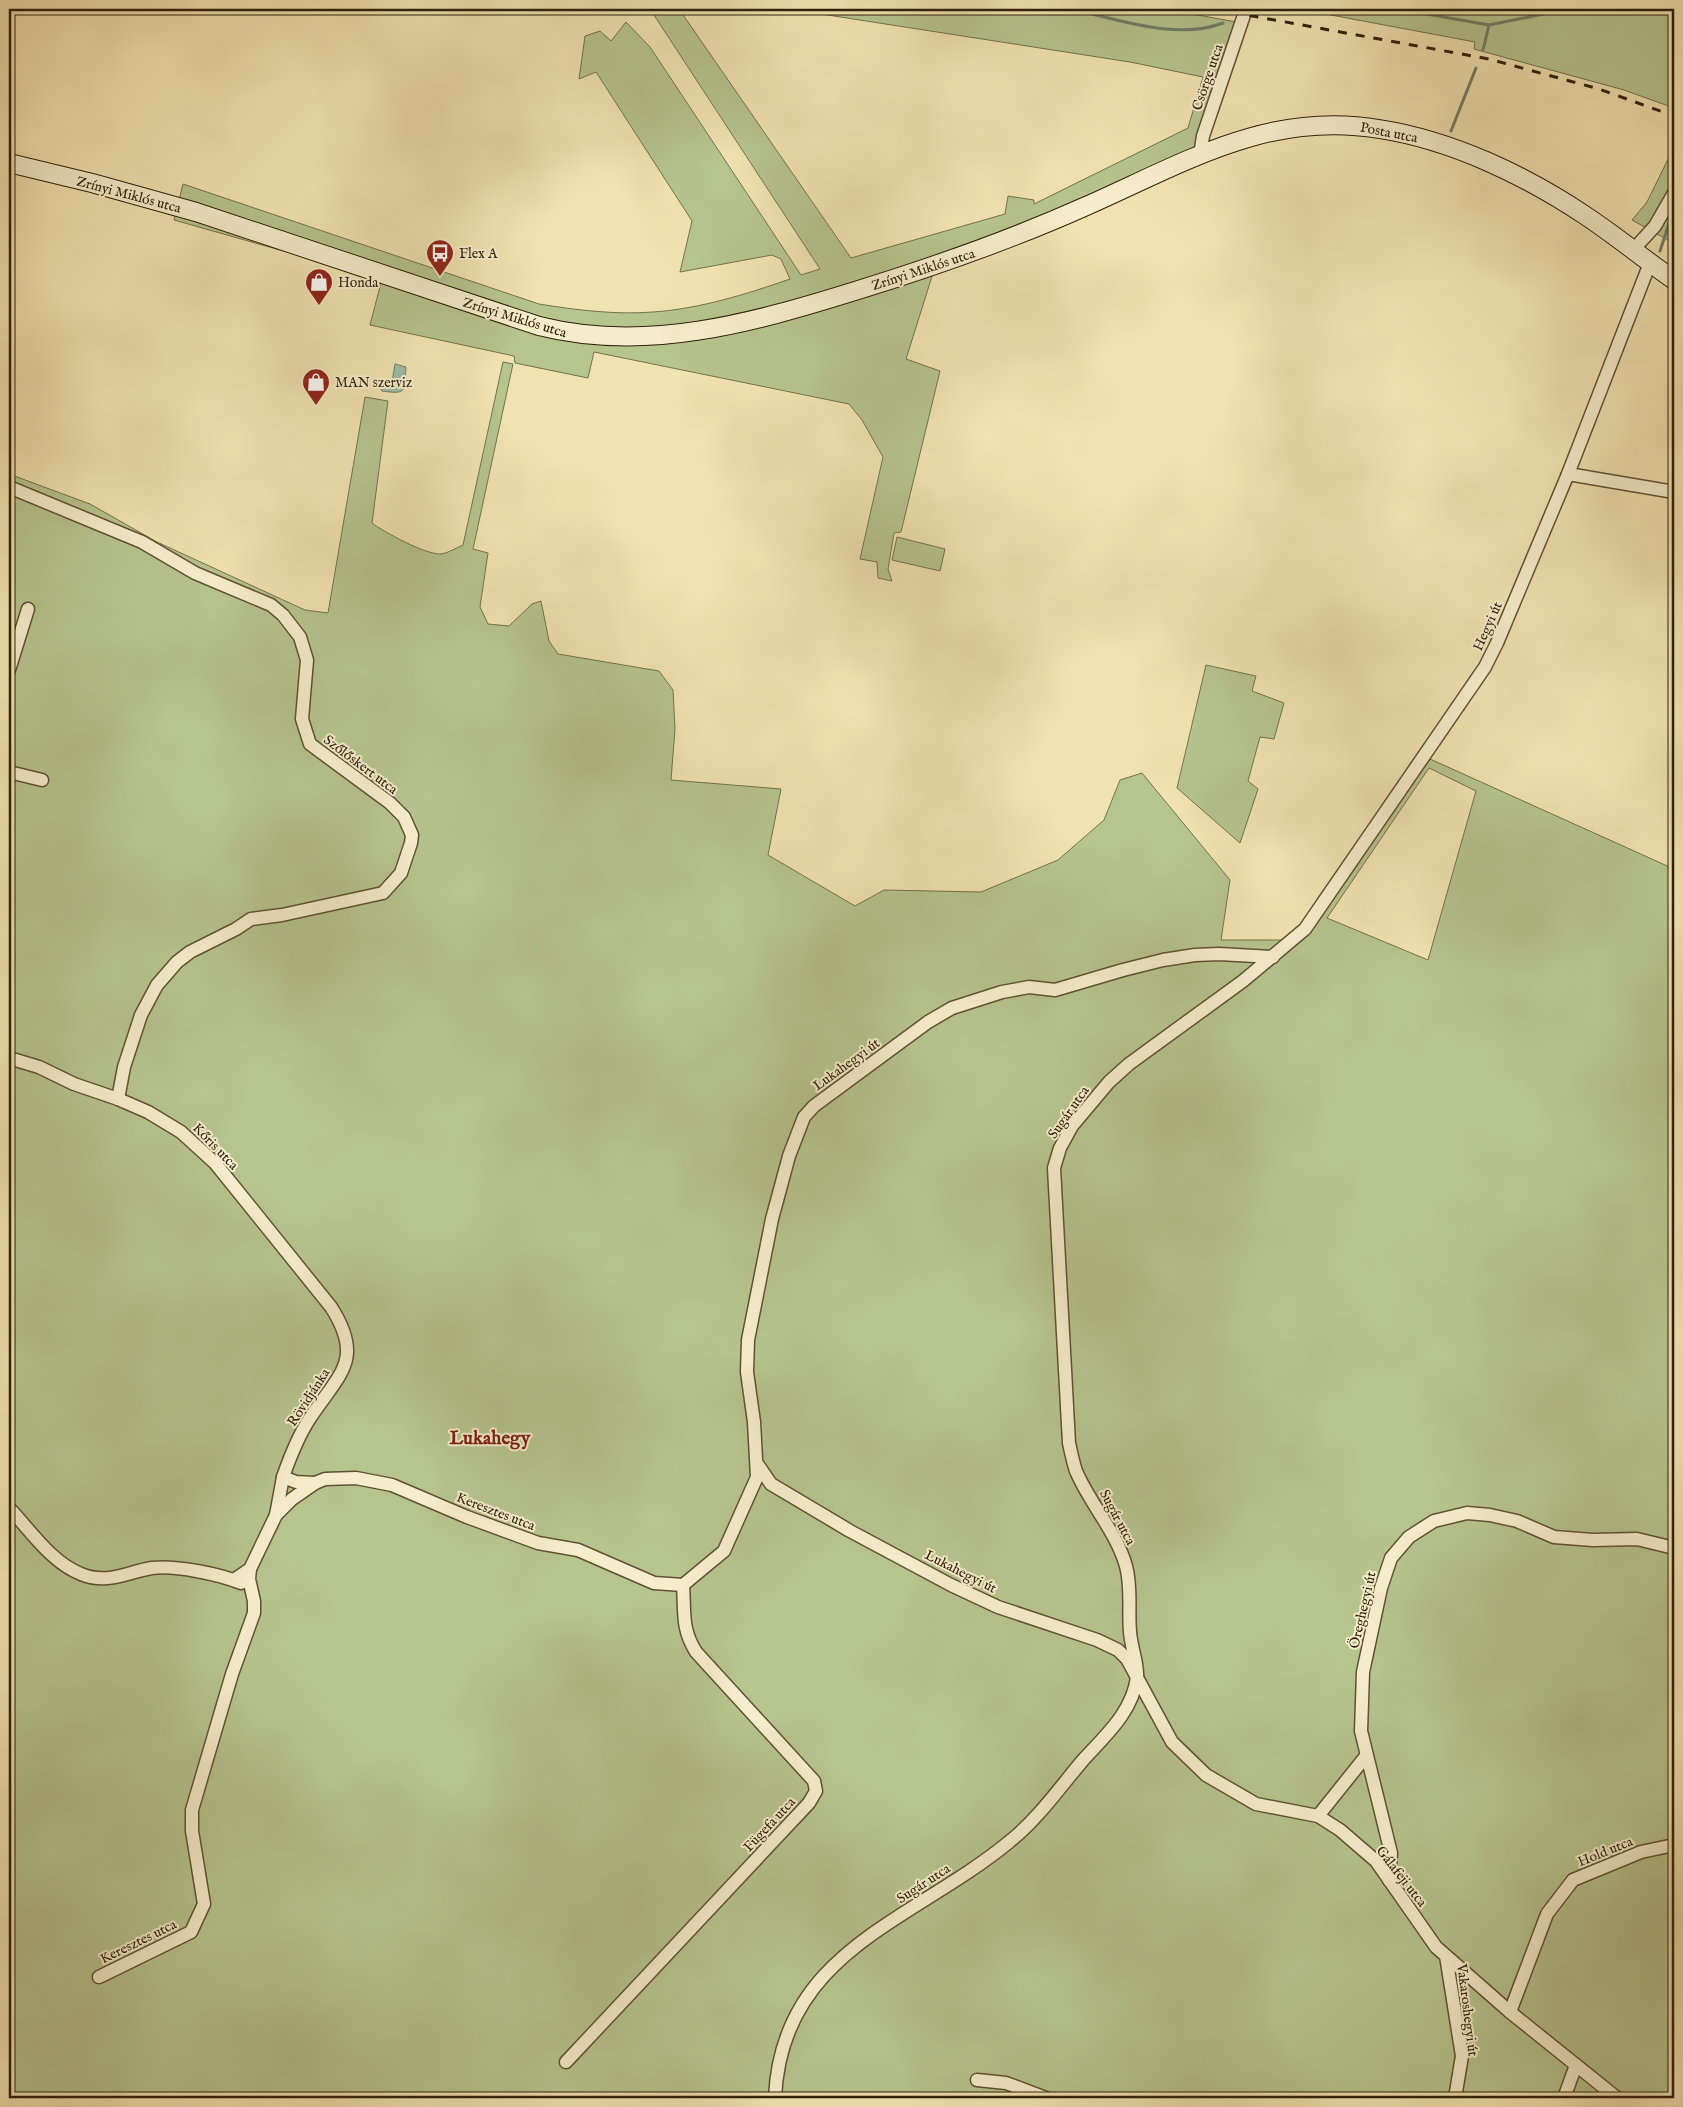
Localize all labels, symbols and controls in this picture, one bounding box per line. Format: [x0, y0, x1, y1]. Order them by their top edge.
street label: Csörge utca [1188, 41, 1228, 113]
street label: Posta utca [1358, 119, 1420, 148]
street label: Zrínyi Miklós utca [74, 172, 184, 218]
bus stop icon: Flex A [425, 238, 455, 277]
street label: Zrínyi Miklós utca [869, 244, 978, 295]
place label: Flex A [459, 245, 498, 263]
shop icon: Honda [304, 267, 334, 306]
place label: Honda [338, 274, 379, 292]
street label: Zrínyi Miklós utca [461, 294, 570, 343]
shop icon: MAN szerviz [301, 367, 331, 406]
place label: MAN szerviz [335, 374, 413, 392]
street label: Hegyi út [1469, 599, 1507, 654]
street label: Szőlőskert utca [320, 731, 402, 799]
street label: Lukahegyi út [810, 1034, 884, 1095]
street label: Sugár utca [1044, 1082, 1094, 1142]
street label: Kőris utca [188, 1119, 243, 1175]
street label: Rövidjánka [283, 1364, 335, 1430]
district label: Lukahegy [450, 1427, 531, 1451]
street label: Sugár utca [1095, 1487, 1140, 1549]
street label: Keresztes utca [454, 1489, 538, 1536]
street label: Lukahegyi út [922, 1546, 1000, 1598]
street label: Öreghegyi út [1344, 1570, 1381, 1650]
street label: Fügefa utca [740, 1793, 800, 1856]
street label: Hold utca [1575, 1832, 1636, 1871]
street label: Gálafeji utca [1372, 1842, 1431, 1912]
street label: Sugár utca [893, 1859, 955, 1908]
street label: Keresztes utca [97, 1915, 180, 1968]
street label: Vakaroshegyi út [1452, 1962, 1482, 2058]

